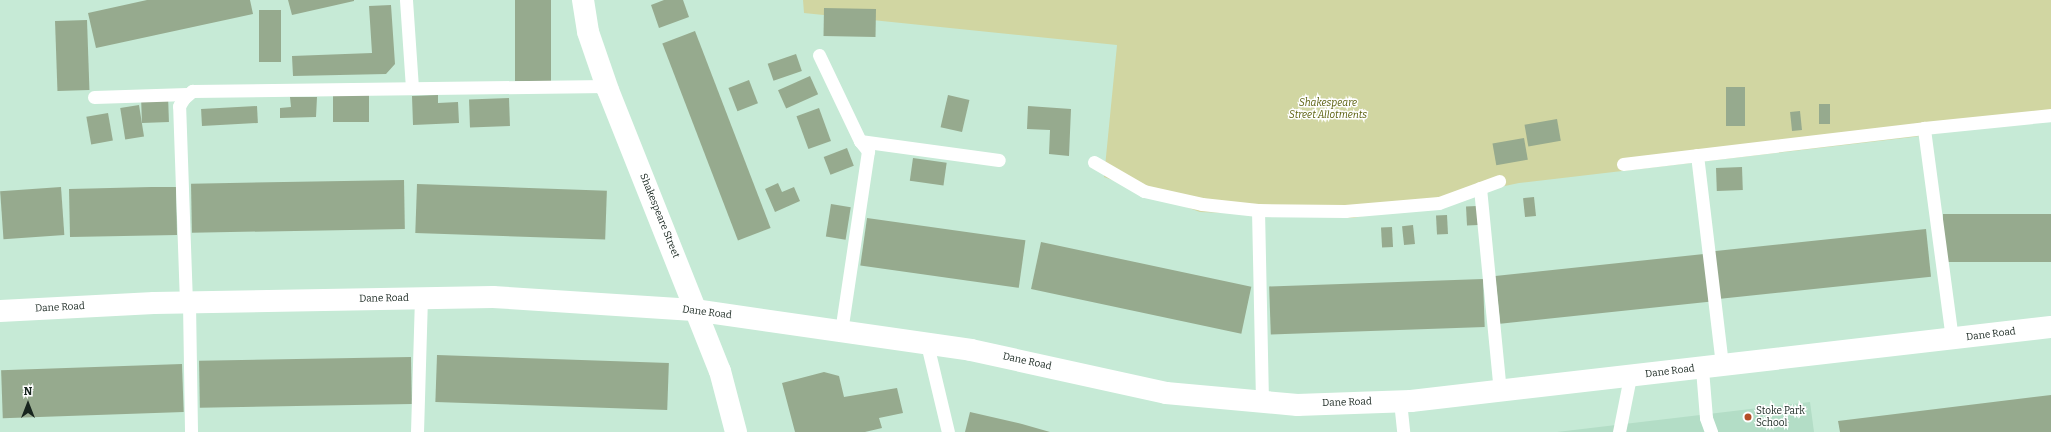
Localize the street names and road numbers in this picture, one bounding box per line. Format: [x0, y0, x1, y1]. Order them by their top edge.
street label: Shakespeare Street [637, 172, 681, 260]
street label: Dane Road [359, 293, 409, 305]
street label: Dane Road [35, 301, 85, 315]
street label: Dane Road [682, 304, 732, 322]
street label: Dane Road [1966, 326, 2016, 344]
street label: Dane Road [1001, 351, 1053, 373]
street label: Dane Road [1645, 363, 1695, 381]
street label: Dane Road [1322, 396, 1372, 410]

